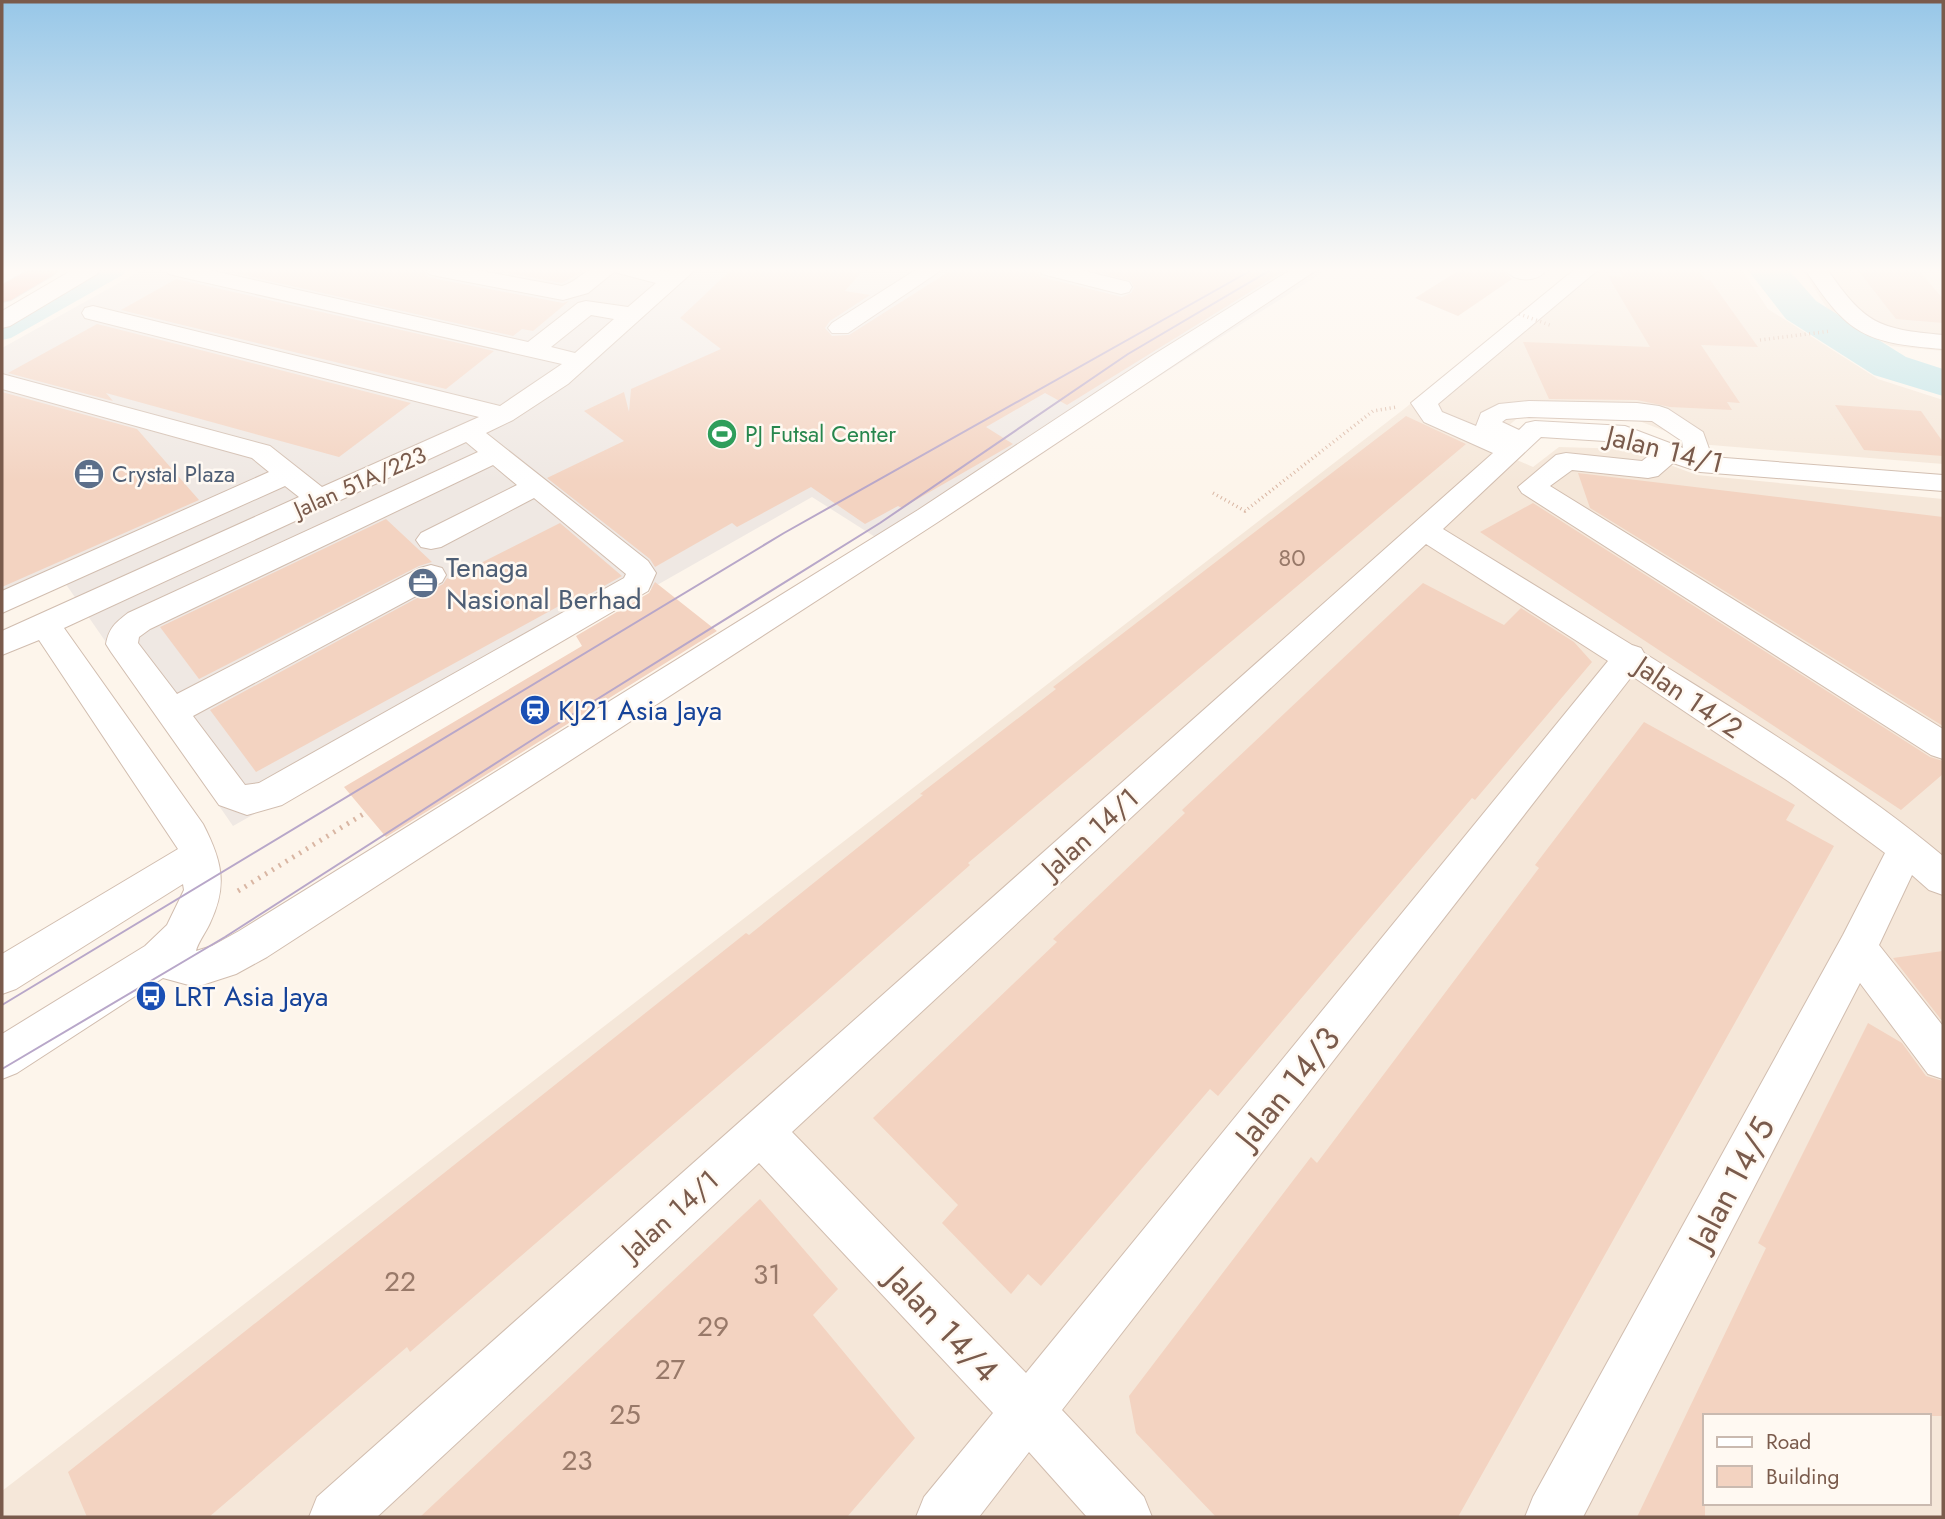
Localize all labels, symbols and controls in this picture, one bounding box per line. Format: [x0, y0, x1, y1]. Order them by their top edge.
street label: Jalan 14/1 [1598, 414, 1728, 484]
sports icon: PJ Futsal Center [705, 417, 739, 451]
place label: PJ Futsal Center [745, 417, 896, 451]
street label: Jalan 51A/223 [286, 438, 432, 528]
office icon: Crystal Plaza [72, 457, 106, 491]
place label: Crystal Plaza [112, 457, 235, 491]
house number: 80 [1278, 540, 1306, 575]
place label: Tenaga Nasional Berhad [446, 547, 642, 620]
office icon: Tenaga Nasional Berhad [406, 566, 440, 600]
street label: Jalan 14/2 [1623, 644, 1751, 749]
place label: KJ21 Asia Jaya [558, 690, 722, 731]
station icon: KJ21 Asia Jaya [518, 693, 552, 727]
street label: Jalan 14/1 [1029, 778, 1148, 891]
place label: LRT Asia Jaya [174, 976, 328, 1017]
bus stop icon: LRT Asia Jaya [134, 979, 168, 1013]
street label: Jalan 14/3 [1221, 1017, 1351, 1161]
street label: Jalan 14/5 [1675, 1109, 1786, 1261]
street label: Jalan 14/1 [609, 1160, 728, 1273]
street label: Jalan 14/4 [873, 1253, 1010, 1393]
house number: 31 [753, 1254, 781, 1295]
house number: 22 [384, 1261, 416, 1302]
house number: 29 [697, 1306, 729, 1347]
house number: 27 [655, 1349, 686, 1390]
house number: 25 [609, 1394, 641, 1435]
legend [1703, 1414, 1931, 1505]
text: Road [1766, 1427, 1811, 1457]
house number: 23 [561, 1440, 593, 1481]
text: Building [1766, 1462, 1839, 1492]

